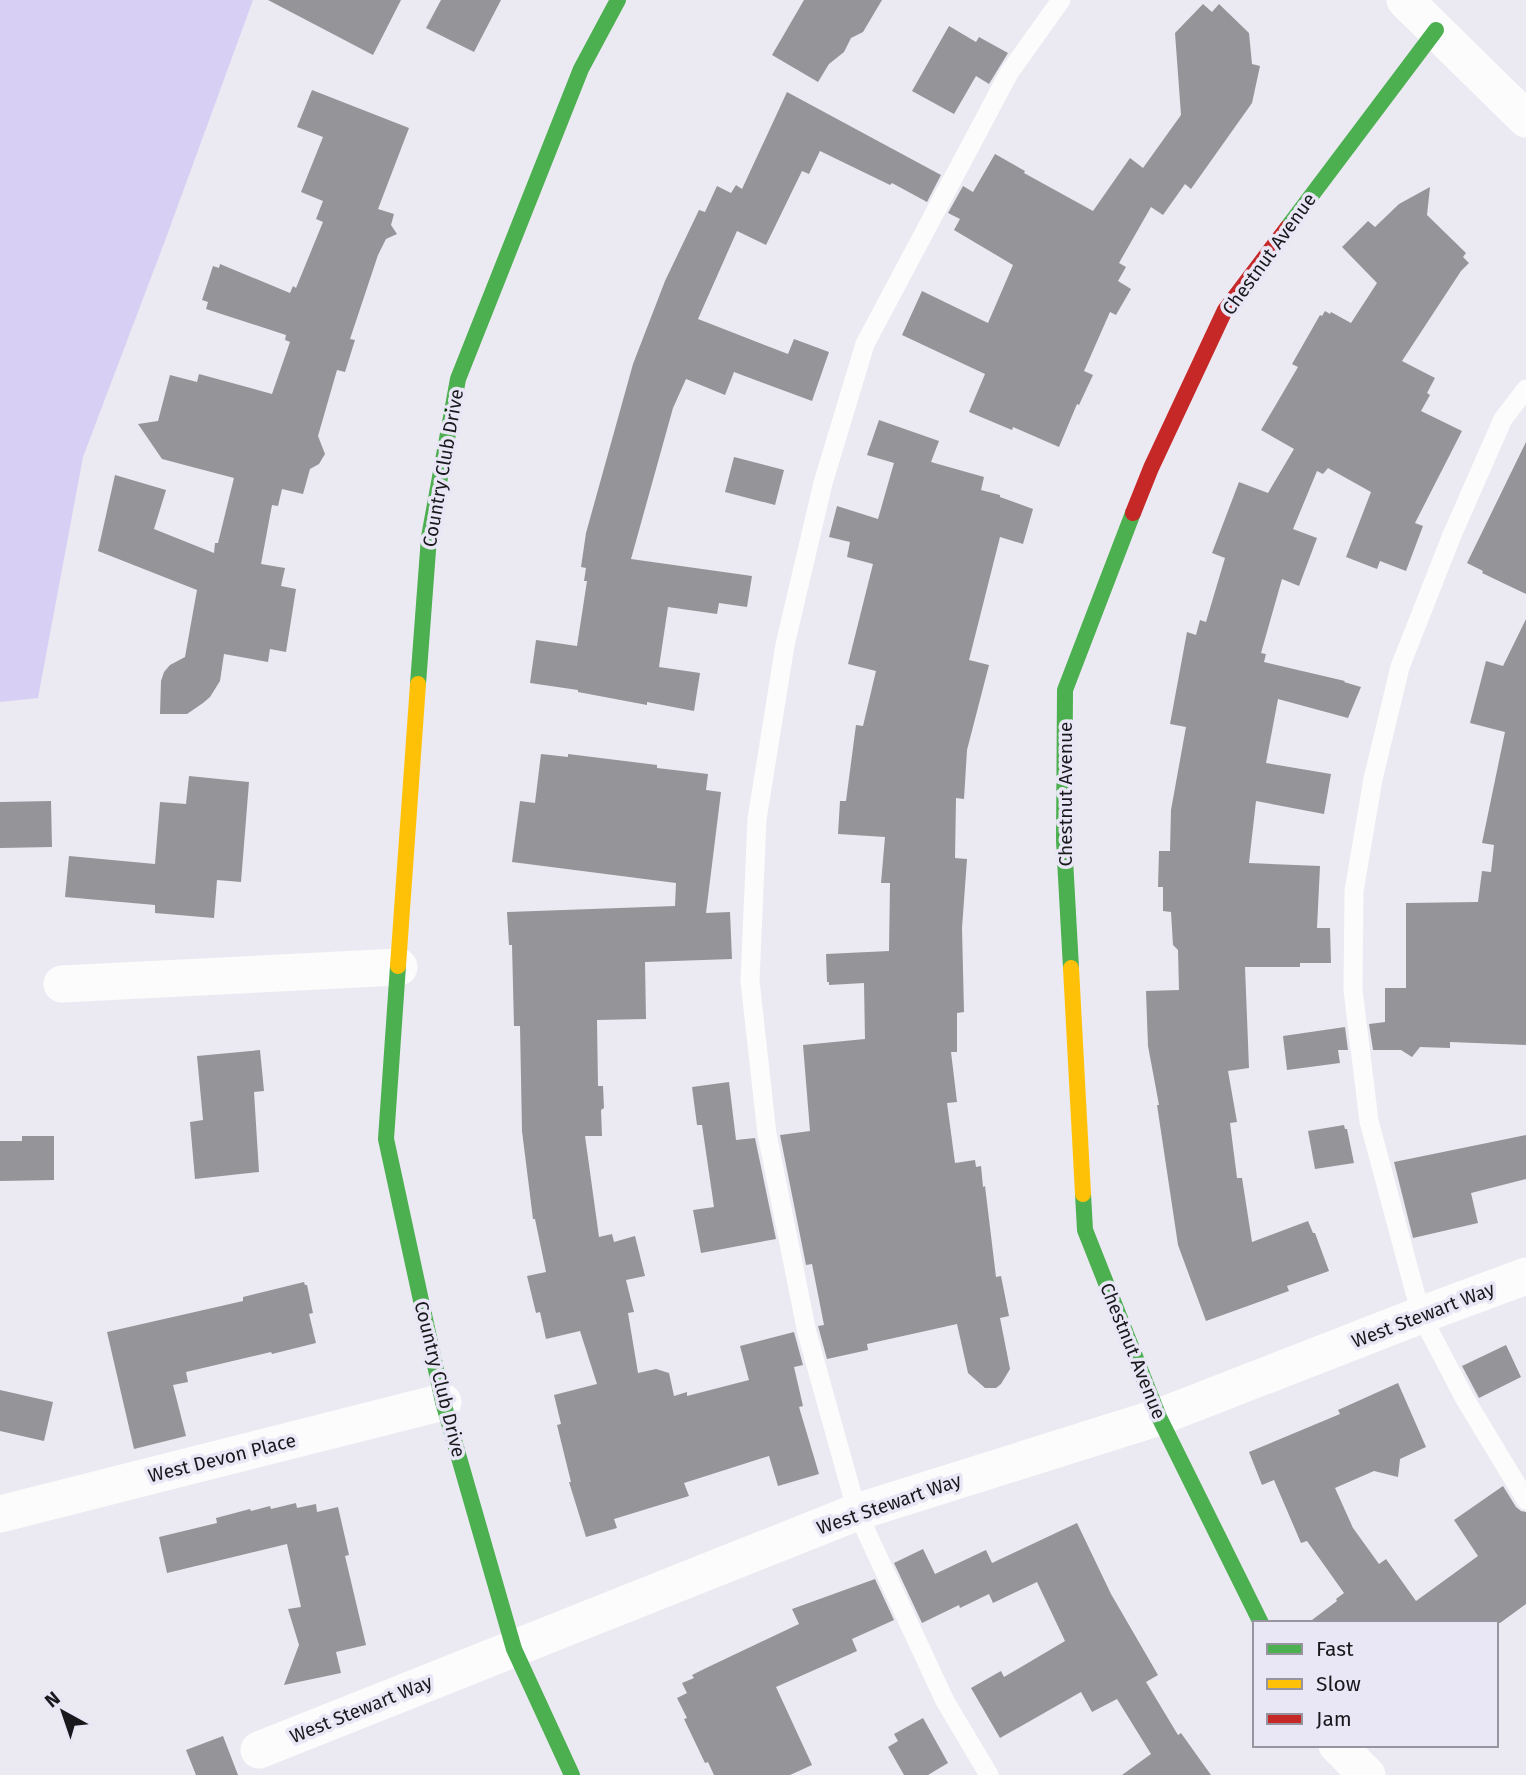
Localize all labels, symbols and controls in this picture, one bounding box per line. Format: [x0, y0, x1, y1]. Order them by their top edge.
street label: Chestnut Avenue [1217, 189, 1321, 319]
street label: Country Club Drive [418, 387, 468, 549]
street label: Chestnut Avenue [1054, 722, 1077, 866]
street label: West Stewart Way [1348, 1277, 1498, 1353]
street label: Chestnut Avenue [1095, 1280, 1171, 1422]
street label: Country Club Drive [409, 1299, 471, 1459]
street label: West Devon Place [146, 1429, 298, 1487]
street label: West Stewart Way [814, 1468, 965, 1540]
legend [1253, 1621, 1498, 1747]
text: Fast [1316, 1636, 1354, 1662]
street label: West Stewart Way [287, 1670, 436, 1748]
text: Slow [1316, 1671, 1361, 1697]
north arrow [28, 1677, 98, 1747]
text: N [40, 1686, 65, 1712]
text: Jam [1316, 1706, 1352, 1732]

